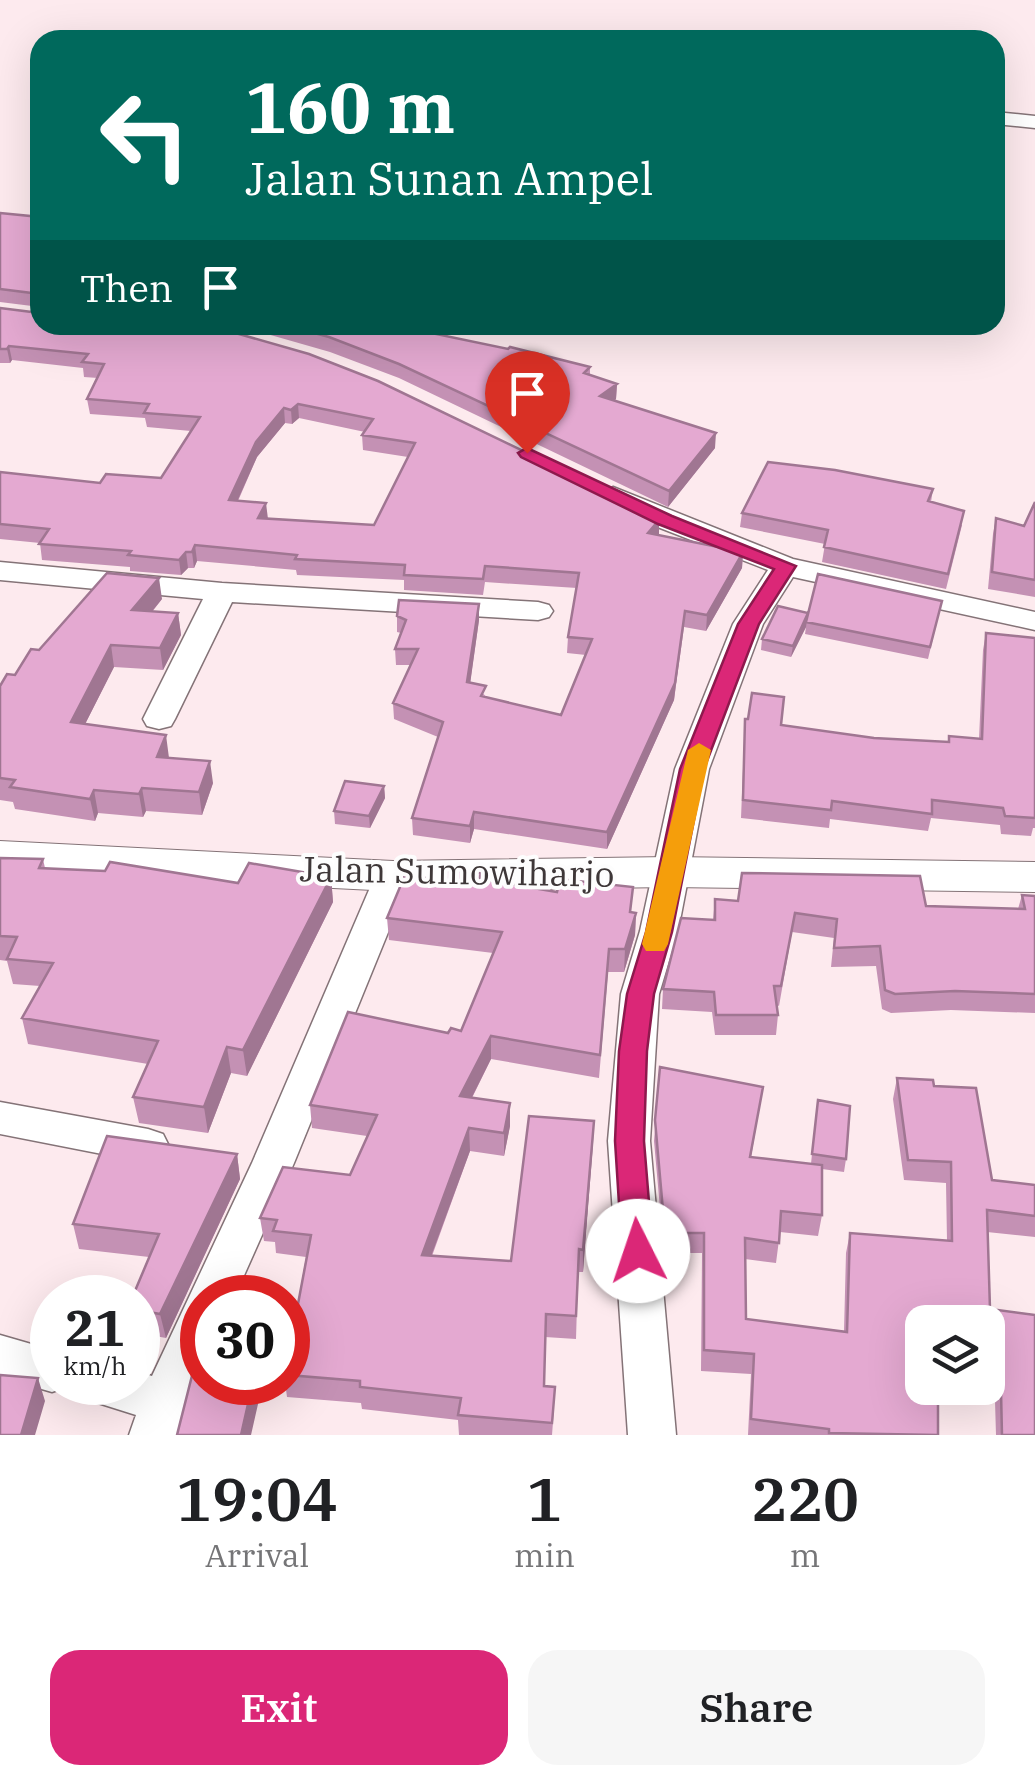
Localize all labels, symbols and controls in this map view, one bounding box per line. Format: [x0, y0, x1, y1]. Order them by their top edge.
text: 160 m [245, 61, 455, 152]
icon: left [80, 70, 210, 200]
text: Jalan Sunan Ampel [245, 149, 653, 207]
icon: arrive [193, 260, 248, 315]
text: Then [80, 263, 173, 312]
pin [485, 351, 570, 454]
icon: arrive [500, 366, 555, 421]
street label: Jalan Sumowiharjo [299, 845, 615, 897]
position arrow [586, 1199, 690, 1303]
speed limit sign: 30 [180, 1275, 310, 1405]
text: 21 [65, 1295, 125, 1360]
map controls [905, 1305, 1005, 1405]
button: layers [905, 1305, 1005, 1405]
text: km/h [63, 1349, 127, 1382]
text: 19:04 [176, 1459, 338, 1538]
text: 1 [526, 1459, 562, 1538]
text: 220 [751, 1459, 859, 1538]
text: Arrival [205, 1534, 309, 1576]
text: min [514, 1534, 575, 1576]
text: m [790, 1534, 820, 1576]
button: Exit [50, 1650, 508, 1765]
button: Share [528, 1650, 985, 1765]

